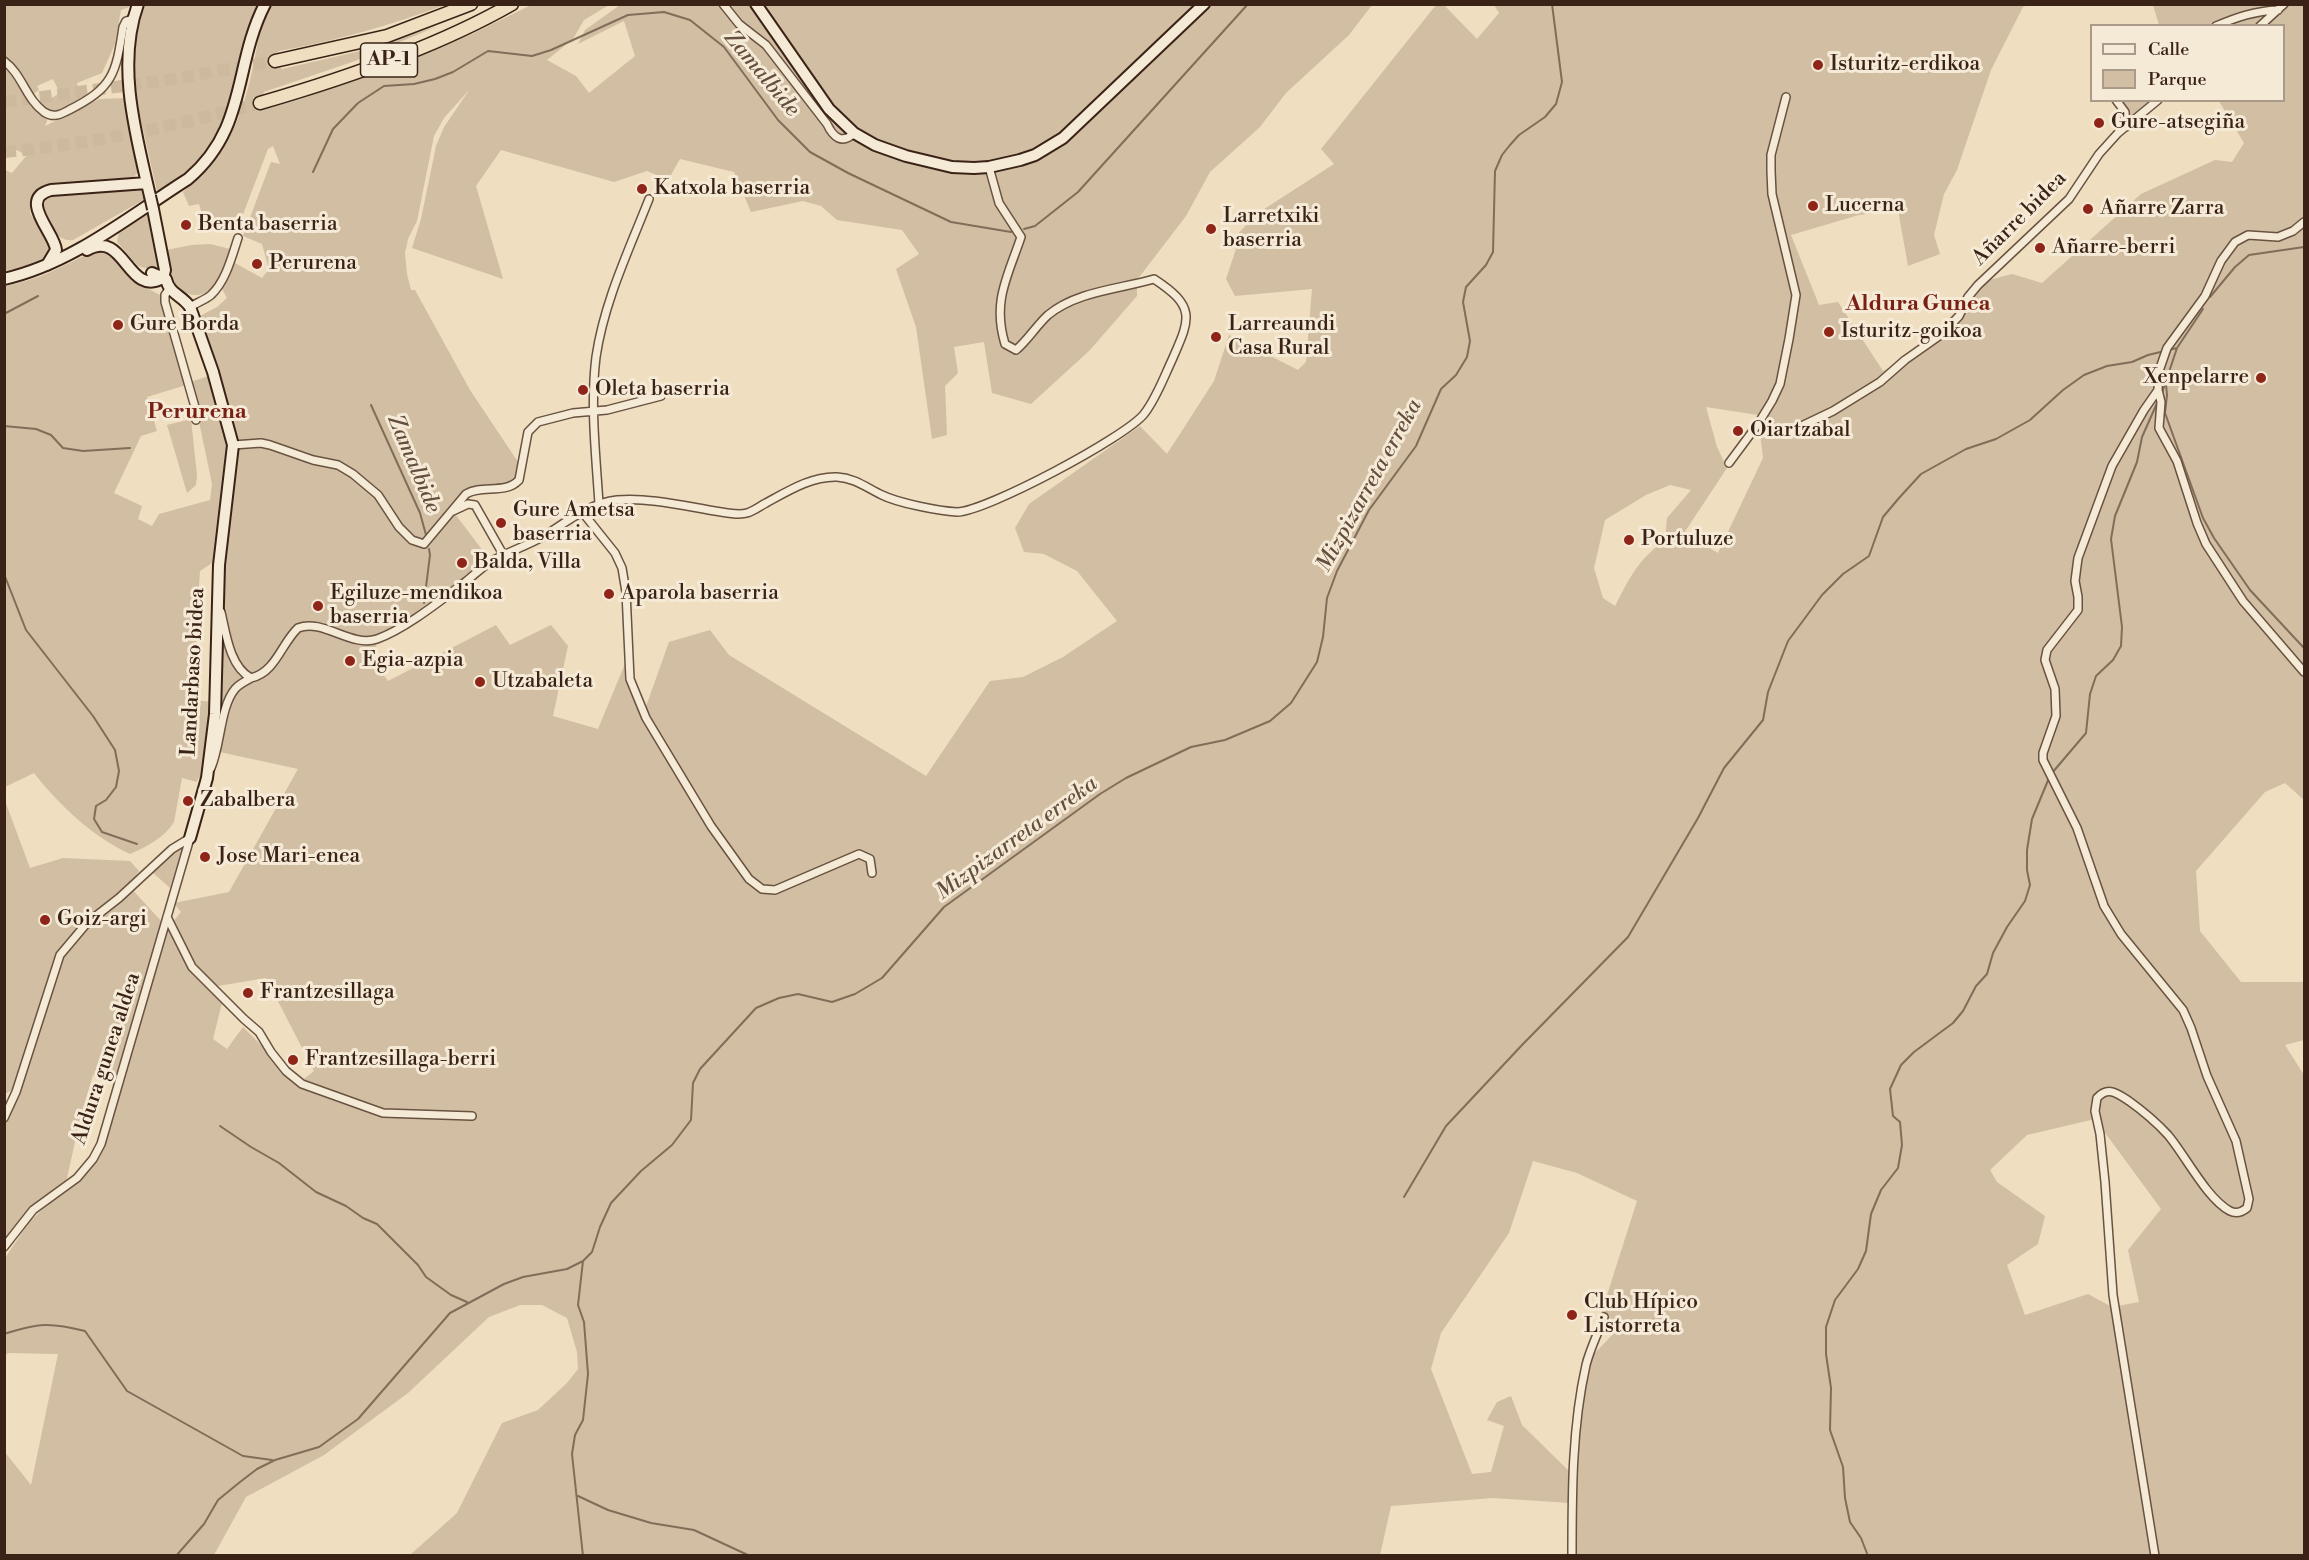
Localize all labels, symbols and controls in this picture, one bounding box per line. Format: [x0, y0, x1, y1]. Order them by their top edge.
legend [2090, 24, 2285, 102]
water label: Zamalbide [717, 26, 805, 122]
text: Calle [2148, 38, 2189, 61]
road number: AP-1 [360, 43, 418, 77]
place label: Isturitz-erdikoa [1830, 52, 1980, 78]
marker: Isturitz-erdikoa [1811, 58, 1825, 72]
text: Parque [2148, 68, 2207, 91]
place label: Gure-atsegiña [2111, 110, 2245, 136]
marker: Gure-atsegiña [2092, 116, 2106, 130]
street label: Añarre bidea [1968, 167, 2072, 271]
place label: Katxola baserria [654, 176, 810, 202]
marker: Katxola baserria [635, 182, 649, 196]
place label: Lucerna [1825, 193, 1905, 219]
place label: Añarre Zarra [2100, 196, 2224, 222]
marker: Lucerna [1806, 199, 1820, 213]
marker: Añarre Zarra [2081, 202, 2095, 216]
place label: Larretxiki baserria [1223, 204, 1319, 254]
place label: Benta baserria [198, 212, 338, 238]
marker: Benta baserria [179, 218, 193, 232]
marker: Larretxiki baserria [1204, 222, 1218, 236]
place label: Añarre-berri [2052, 235, 2175, 261]
marker: Añarre-berri [2033, 241, 2047, 255]
place label: Perurena [269, 251, 357, 277]
marker: Perurena [250, 257, 264, 271]
district label: Aldura Gunea [1846, 292, 1990, 318]
place label: Gure Borda [130, 312, 239, 338]
place label: Larreaundi Casa Rural [1228, 312, 1335, 362]
marker: Gure Borda [111, 318, 125, 332]
place label: Isturitz-goikoa [1841, 319, 1982, 345]
marker: Isturitz-goikoa [1822, 325, 1836, 339]
marker: Larreaundi Casa Rural [1209, 330, 1223, 344]
place label: Xenpelarre [2143, 365, 2249, 391]
marker: Xenpelarre [2254, 371, 2268, 385]
place label: Oleta baserria [595, 377, 730, 403]
marker: Oleta baserria [576, 383, 590, 397]
water label: Mizpizarreta erreka [1312, 395, 1428, 577]
district label: Perurena [147, 400, 247, 426]
water label: Zamalbide [380, 411, 446, 517]
place label: Oiartzabal [1750, 418, 1851, 444]
marker: Oiartzabal [1731, 424, 1745, 438]
place label: Gure Ametsa baserria [513, 498, 635, 548]
marker: Gure Ametsa baserria [494, 516, 508, 530]
place label: Portuluze [1641, 527, 1734, 553]
marker: Portuluze [1622, 533, 1636, 547]
place label: Balda, Villa [474, 550, 581, 576]
marker: Balda, Villa [455, 556, 469, 570]
place label: Egiluze-mendikoa baserria [330, 581, 503, 631]
place label: Aparola baserria [621, 581, 779, 607]
street label: Landarbaso bidea [177, 587, 211, 757]
marker: Aparola baserria [602, 587, 616, 601]
marker: Egiluze-mendikoa baserria [311, 599, 325, 613]
place label: Egia-azpia [362, 648, 464, 674]
marker: Egia-azpia [343, 654, 357, 668]
place label: Utzabaleta [492, 669, 593, 695]
marker: Utzabaleta [473, 675, 487, 689]
water label: Mizpizarreta erreka [931, 772, 1103, 906]
place label: Zabalbera [200, 788, 295, 814]
marker: Zabalbera [181, 794, 195, 808]
place label: Jose Mari-enea [217, 844, 360, 870]
marker: Jose Mari-enea [198, 850, 212, 864]
place label: Goiz-argi [57, 907, 147, 933]
marker: Goiz-argi [38, 913, 52, 927]
street label: Aldura gunea aldea [67, 970, 147, 1148]
place label: Frantzesillaga [260, 980, 395, 1006]
marker: Frantzesillaga [241, 986, 255, 1000]
place label: Frantzesillaga-berri [305, 1047, 496, 1073]
marker: Frantzesillaga-berri [286, 1053, 300, 1067]
place label: Club Hípico Listorreta [1584, 1290, 1698, 1340]
marker: Club Hípico Listorreta [1565, 1308, 1579, 1322]

